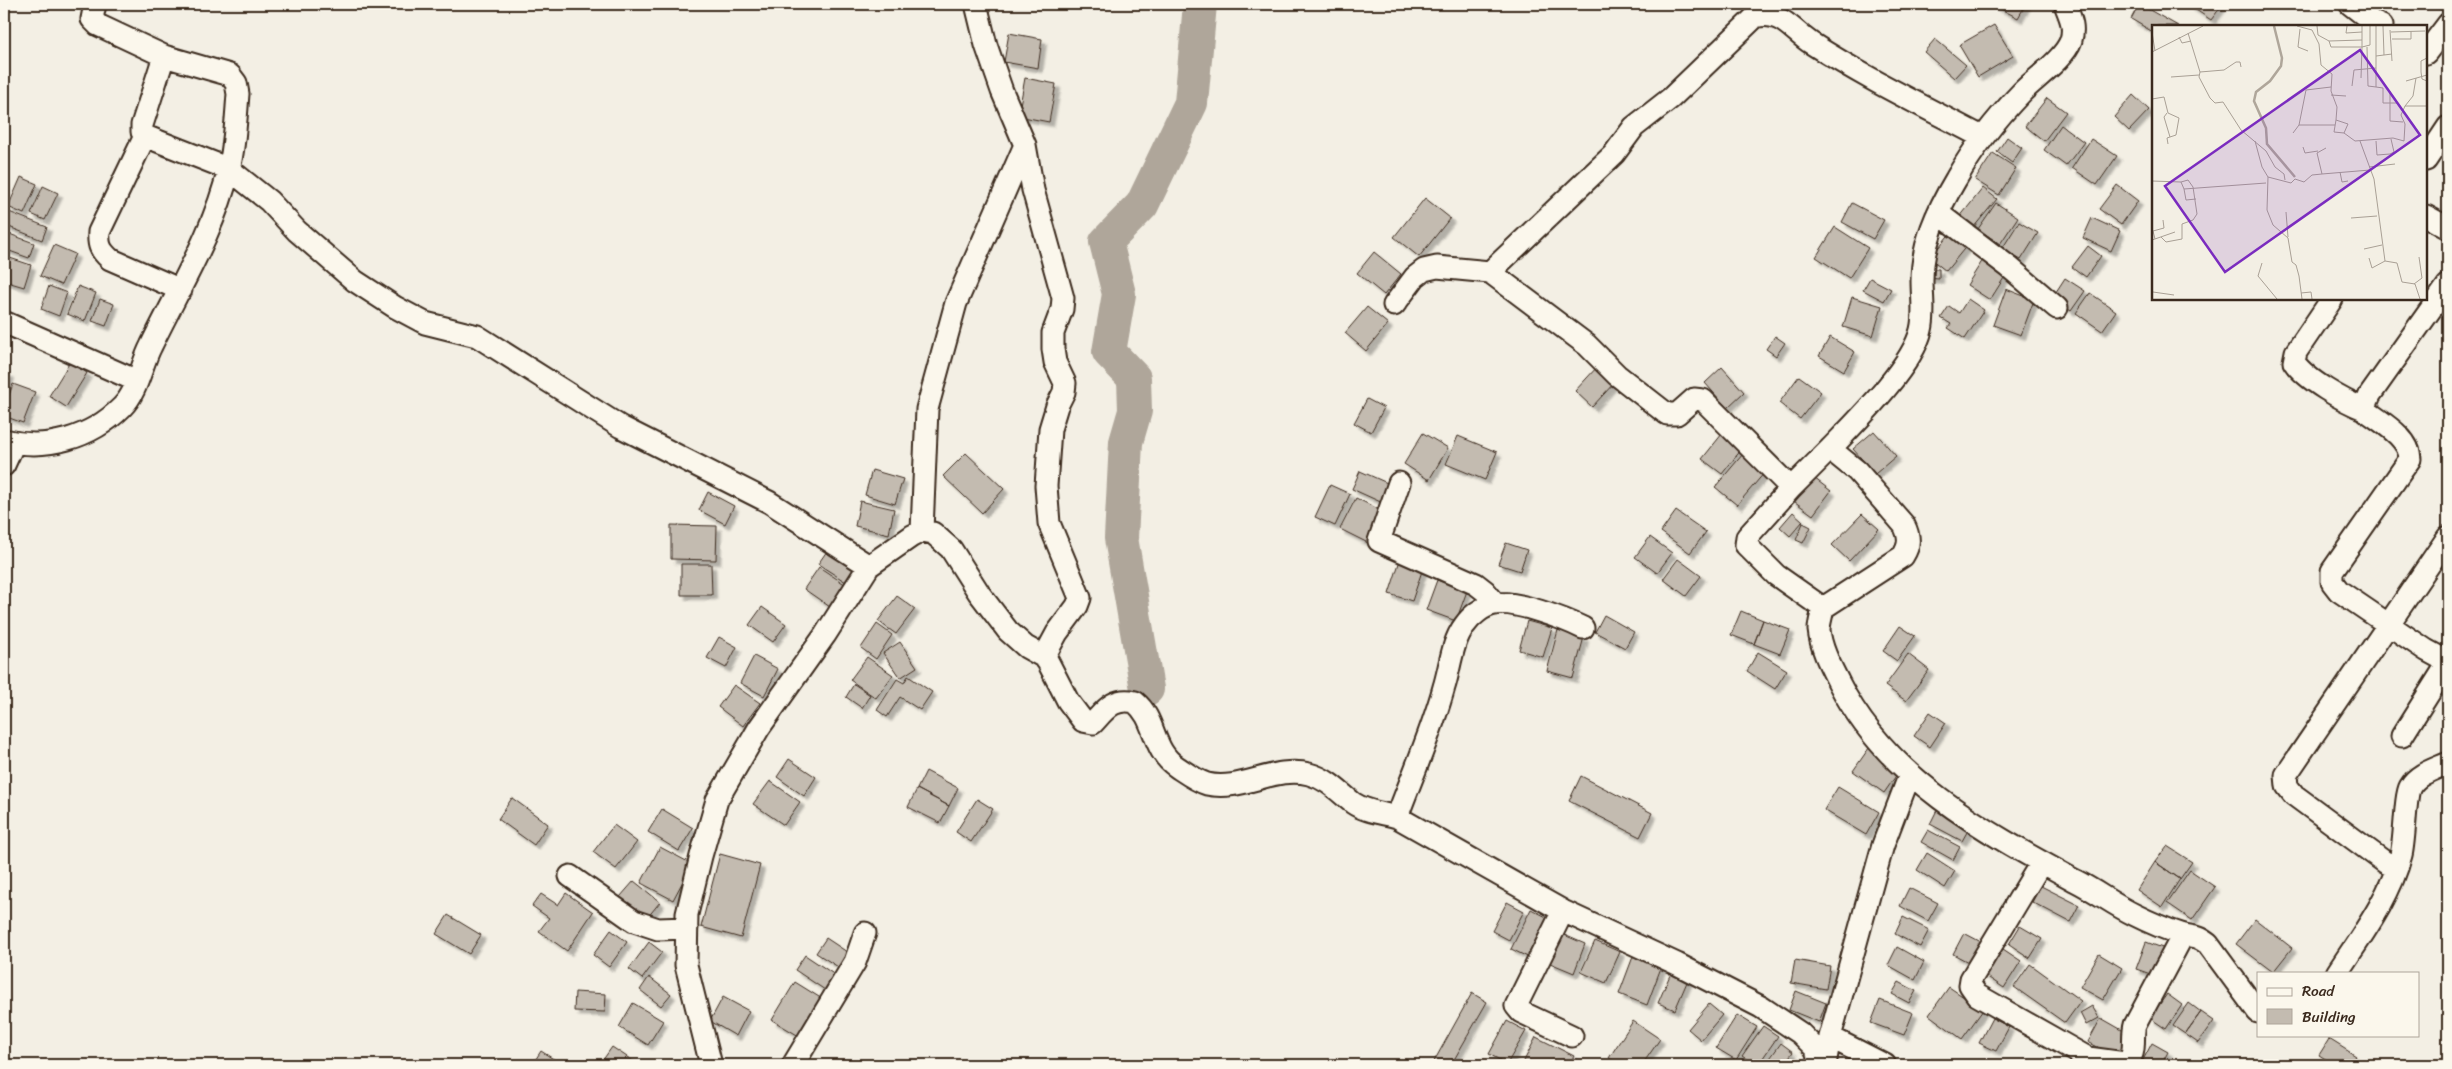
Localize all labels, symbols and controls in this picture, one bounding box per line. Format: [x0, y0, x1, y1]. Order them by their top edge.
inset map [2152, 25, 2427, 300]
legend [2257, 972, 2420, 1036]
text: Road [2302, 978, 2335, 1004]
text: Building [2302, 1004, 2356, 1030]

